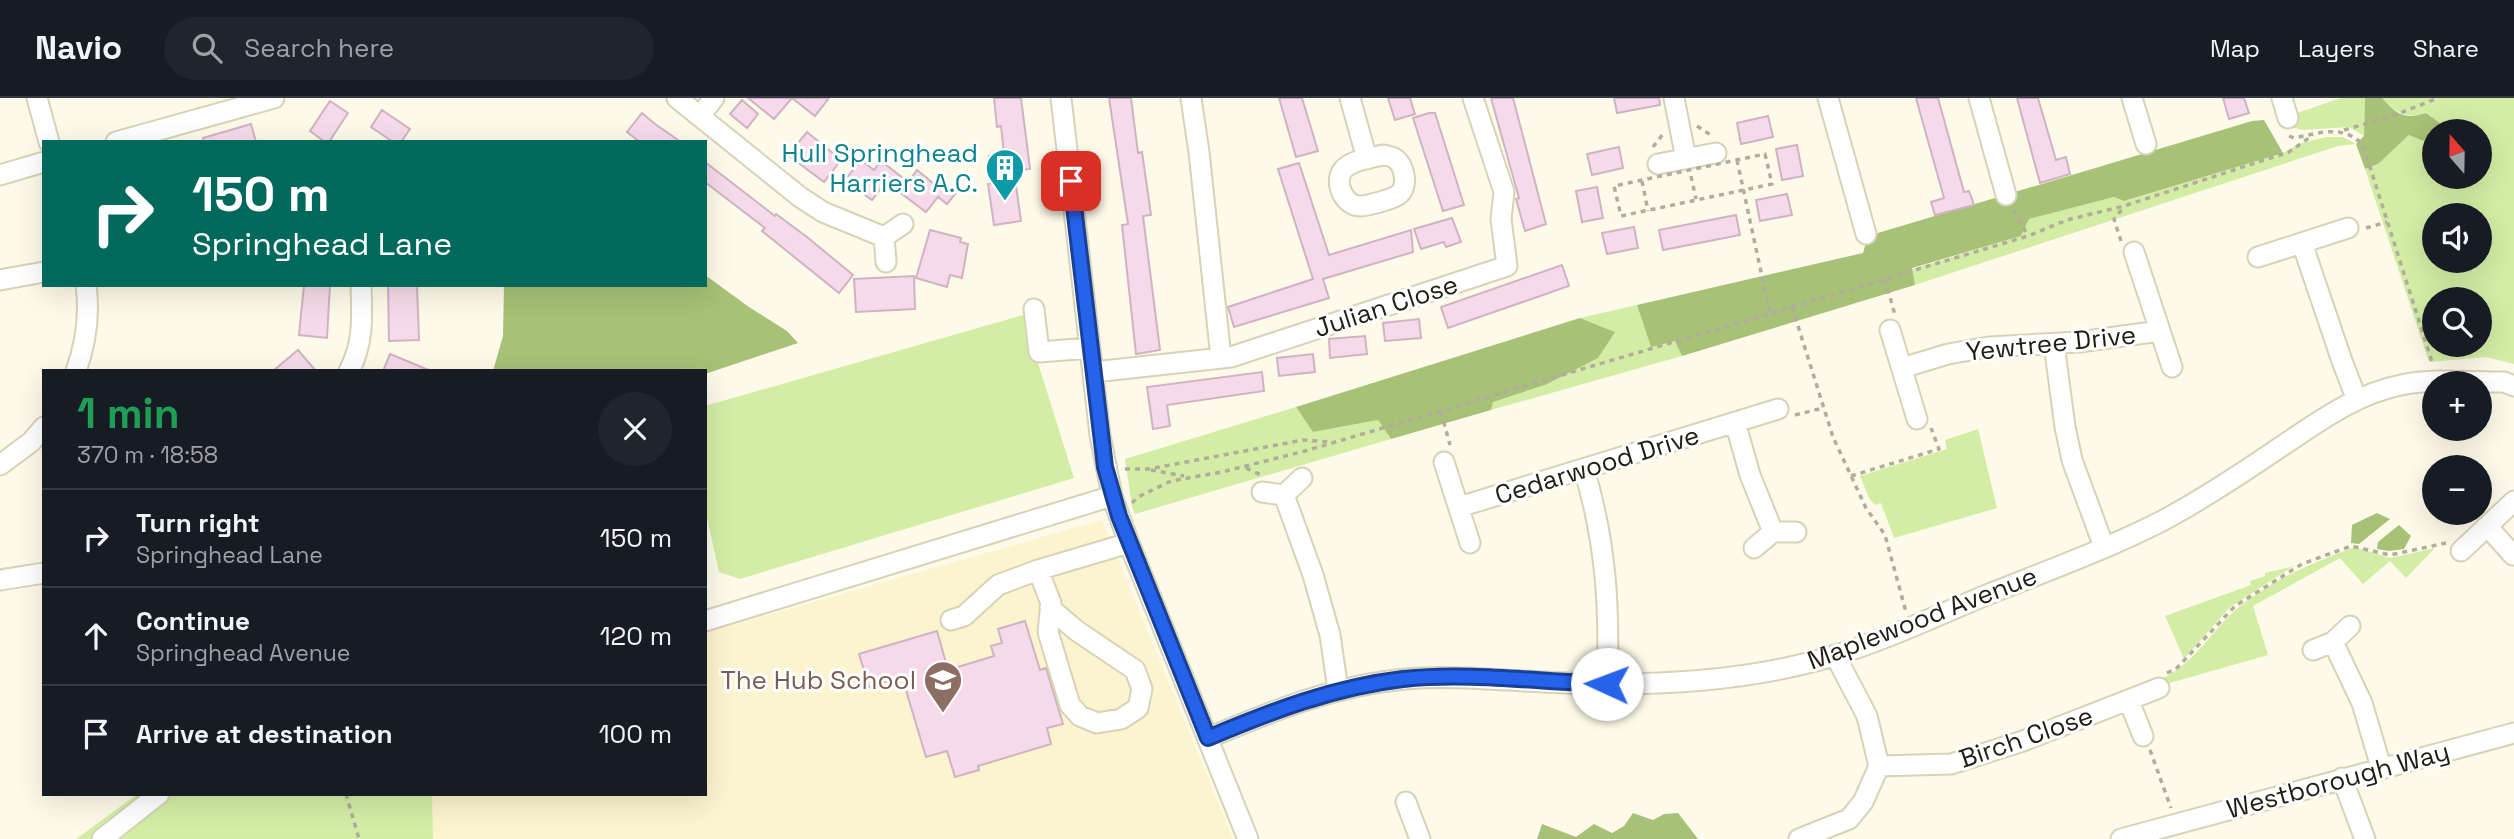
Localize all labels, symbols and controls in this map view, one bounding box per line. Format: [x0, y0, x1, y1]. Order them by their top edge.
search box [164, 17, 654, 80]
text: Navio [35, 27, 122, 69]
icon: search [188, 29, 226, 67]
text: Search here [244, 31, 394, 65]
text: Map [2210, 33, 2260, 64]
text: Layers [2298, 33, 2375, 64]
text: Share [2413, 33, 2479, 64]
north arrow [2422, 119, 2492, 189]
map controls [2422, 119, 2492, 525]
place label: Hull Springhead Harriers A.C. [781, 136, 978, 200]
building icon: Hull Springhead Harriers A.C. [984, 147, 1026, 202]
pin [1041, 151, 1101, 211]
icon: arrive [1052, 162, 1090, 200]
text: 150 m [192, 163, 330, 225]
icon: right [77, 168, 168, 259]
button: sound [2422, 203, 2492, 273]
text: Springhead Lane [192, 224, 452, 264]
street label: Julian Close [1310, 267, 1462, 345]
button: search [2422, 287, 2492, 357]
street label: Yewtree Drive [1964, 317, 2138, 369]
button: + [2422, 371, 2492, 441]
text: 1 min [77, 387, 180, 440]
button: close [598, 392, 672, 466]
street label: Cedarwood Drive [1491, 418, 1703, 512]
text: 370 m · 18:58 [77, 440, 218, 470]
button: − [2422, 455, 2492, 525]
text: Turn right [136, 506, 260, 540]
icon: right [77, 519, 115, 557]
text: 150 m [600, 521, 672, 555]
text: Springhead Lane [136, 540, 323, 570]
street label: Maplewood Avenue [1802, 559, 2042, 677]
text: Continue [136, 604, 250, 638]
icon: ahead [77, 617, 115, 655]
text: 120 m [600, 619, 672, 653]
text: Springhead Avenue [136, 638, 350, 668]
position arrow [1570, 647, 1644, 721]
school or university icon: The Hub School [922, 659, 964, 714]
place label: The Hub School [720, 663, 916, 697]
street label: Birch Close [1955, 698, 2097, 776]
icon: arrive [77, 715, 115, 753]
text: Arrive at destination [136, 717, 393, 751]
text: 100 m [599, 717, 672, 751]
street label: Westborough Way [2223, 734, 2453, 826]

